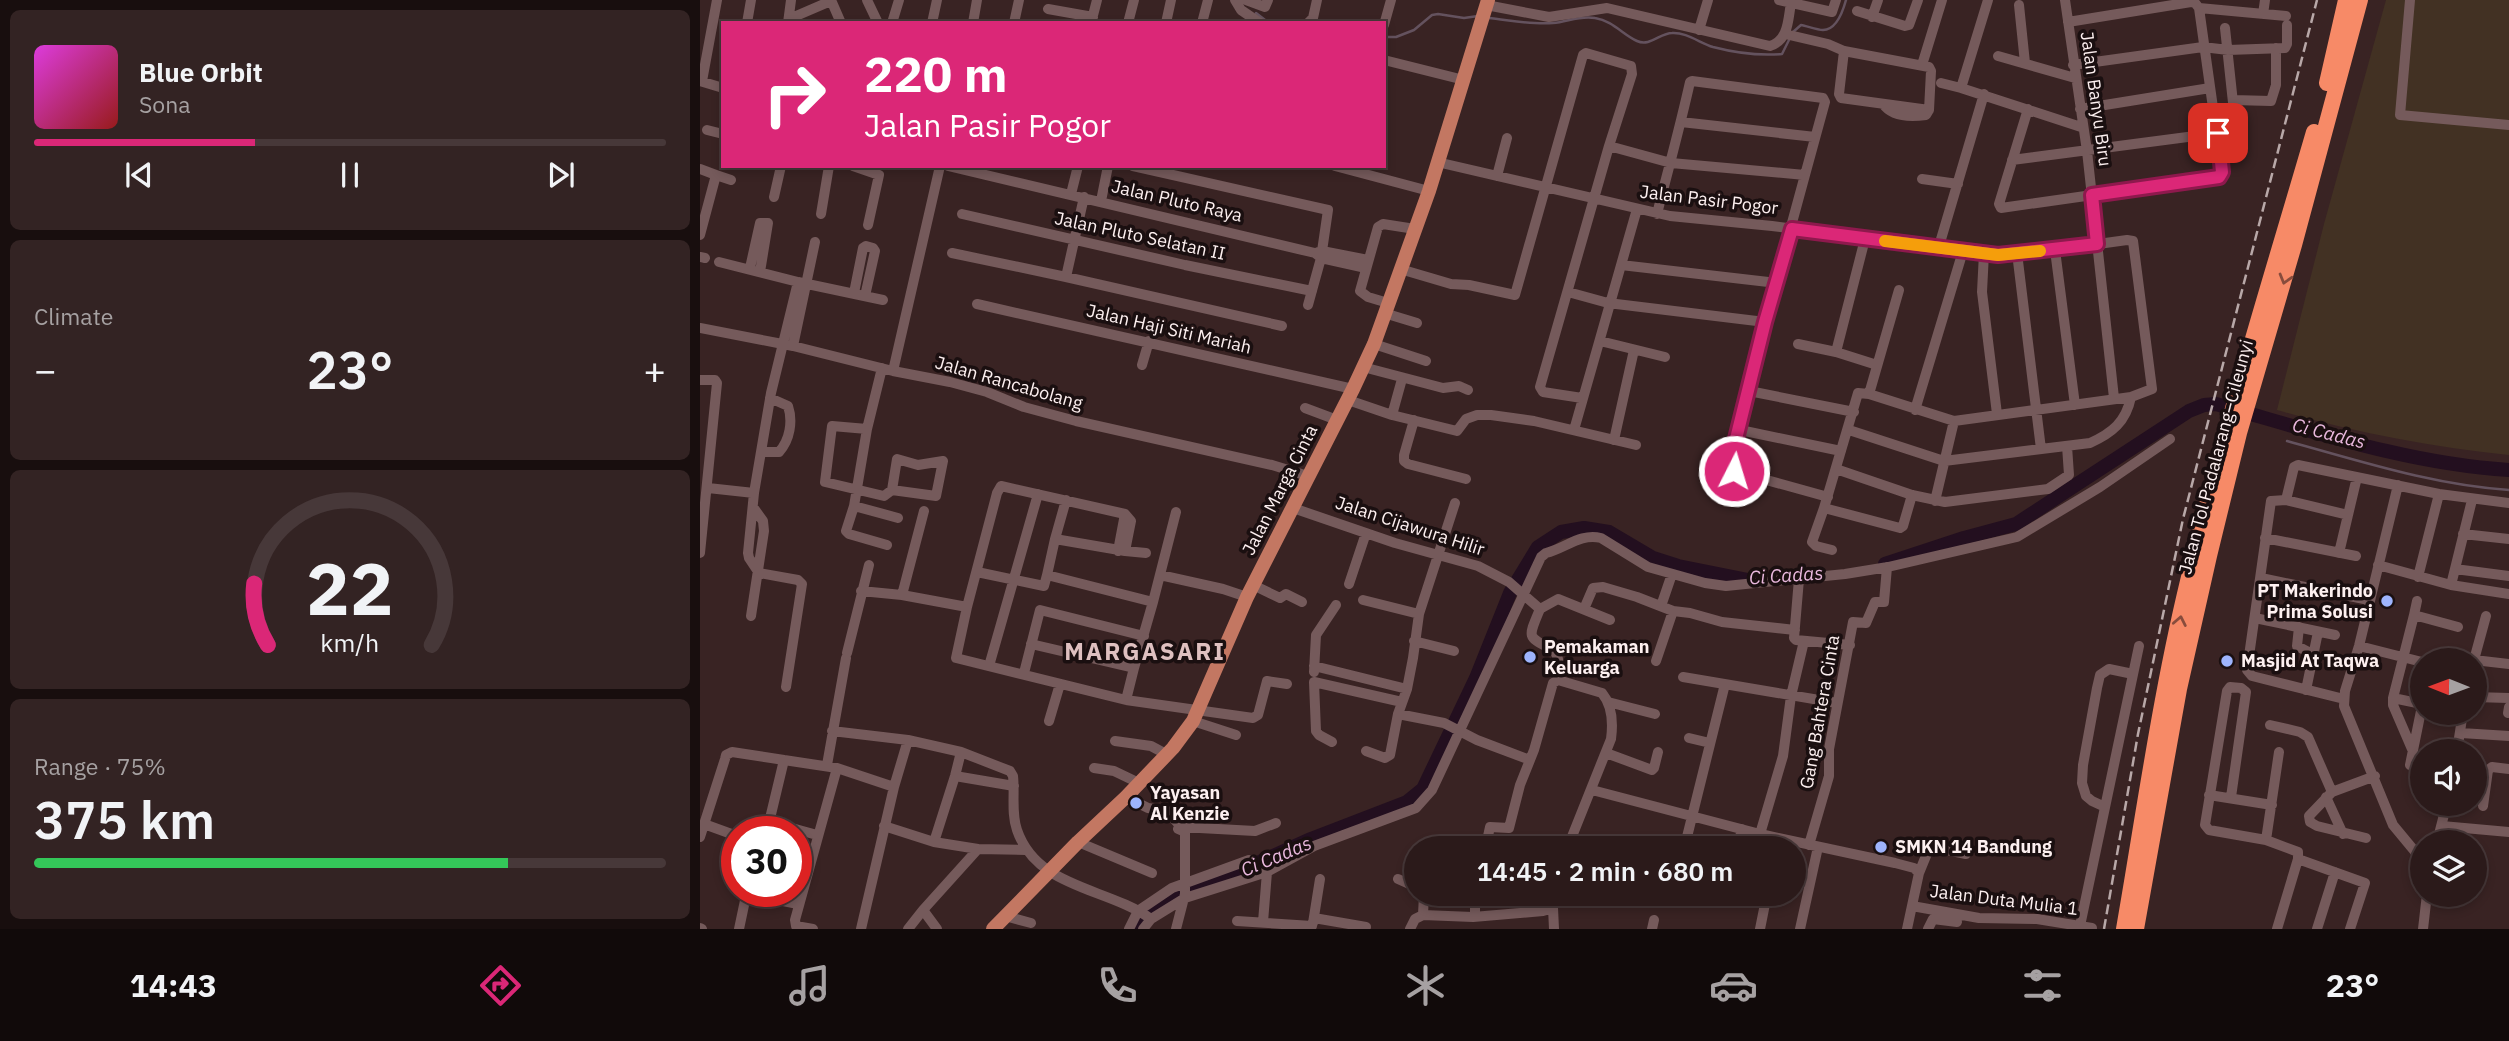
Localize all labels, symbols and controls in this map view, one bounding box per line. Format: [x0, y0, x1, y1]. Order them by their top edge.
street label: Jalan Banyu Biru [2076, 30, 2117, 168]
text: 220 m [864, 42, 1008, 105]
icon: right [749, 49, 840, 140]
text: Blue Orbit [139, 55, 263, 89]
text: Sona [139, 89, 191, 119]
pin [2188, 103, 2248, 163]
text: Jalan Pasir Pogor [864, 104, 1111, 146]
icon: arrive [2199, 114, 2237, 152]
icon: previous [120, 156, 158, 194]
icon: pause [331, 156, 369, 194]
icon: next [542, 156, 580, 194]
street label: Jalan Pluto Raya [1109, 174, 1245, 227]
street label: Jalan Pasir Pogor [1639, 180, 1780, 219]
street label: Jalan Pluto Selatan II [1053, 206, 1228, 265]
one-way arrow [2278, 273, 2293, 285]
street label: Jalan Haji Siti Mariah [1084, 298, 1254, 359]
text: Climate [34, 301, 113, 331]
text: 23° [307, 336, 393, 403]
street label: Jalan Tol Padalarang–Cileunyi [2173, 337, 2258, 577]
text: − [34, 345, 57, 394]
text: + [643, 345, 666, 394]
street label: Jalan Rancabolang [933, 350, 1086, 415]
water label: Ci Cadas [2290, 412, 2368, 454]
street label: Jalan Marga Cinta [1237, 420, 1323, 559]
position arrow [1697, 434, 1771, 508]
street label: Jalan Cijawura Hilir [1333, 491, 1488, 561]
text: 22 [306, 541, 394, 636]
water label: Ci Cadas [1748, 560, 1824, 590]
place label: PT Makerindo Prima Solusi [2257, 579, 2373, 623]
marker: PT Makerindo Prima Solusi [2379, 593, 2395, 609]
one-way arrow [2172, 615, 2187, 627]
text: km/h [321, 626, 379, 659]
street label: Gang Bahtera Cinta [1795, 633, 1844, 791]
district label: MARGASARI [1064, 635, 1226, 667]
place label: Pemakaman Keluarga [1544, 635, 1650, 679]
north arrow [2410, 648, 2487, 724]
map controls [2410, 648, 2487, 907]
marker: Pemakaman Keluarga [1522, 649, 1538, 665]
place label: Masjid At Taqwa [2241, 649, 2379, 672]
marker: Masjid At Taqwa [2219, 653, 2235, 669]
button: sound [2410, 739, 2487, 816]
text: Range · 75% [34, 751, 166, 781]
place label: Yayasan Al Kenzie [1150, 781, 1230, 825]
text: 375 km [34, 786, 215, 853]
marker: Yayasan Al Kenzie [1128, 795, 1144, 811]
speed limit sign: 30 [721, 816, 812, 907]
water label: Ci Cadas [1237, 830, 1315, 882]
button: layers [2410, 830, 2487, 907]
place label: SMKN 14 Bandung [1895, 835, 2052, 858]
marker: SMKN 14 Bandung [1873, 839, 1889, 855]
text: 14:45 · 2 min · 680 m [1477, 854, 1733, 888]
street label: Jalan Duta Mulia 1 [1929, 879, 2079, 920]
icon: directions [476, 961, 525, 1010]
icon: music [785, 961, 834, 1010]
icon: phone [1093, 961, 1142, 1010]
icon: climate [1401, 961, 1450, 1010]
icon: car [1709, 961, 1758, 1010]
icon: filters [2018, 961, 2067, 1010]
text: 14:43 [130, 964, 217, 1006]
text: 23° [2326, 964, 2379, 1006]

